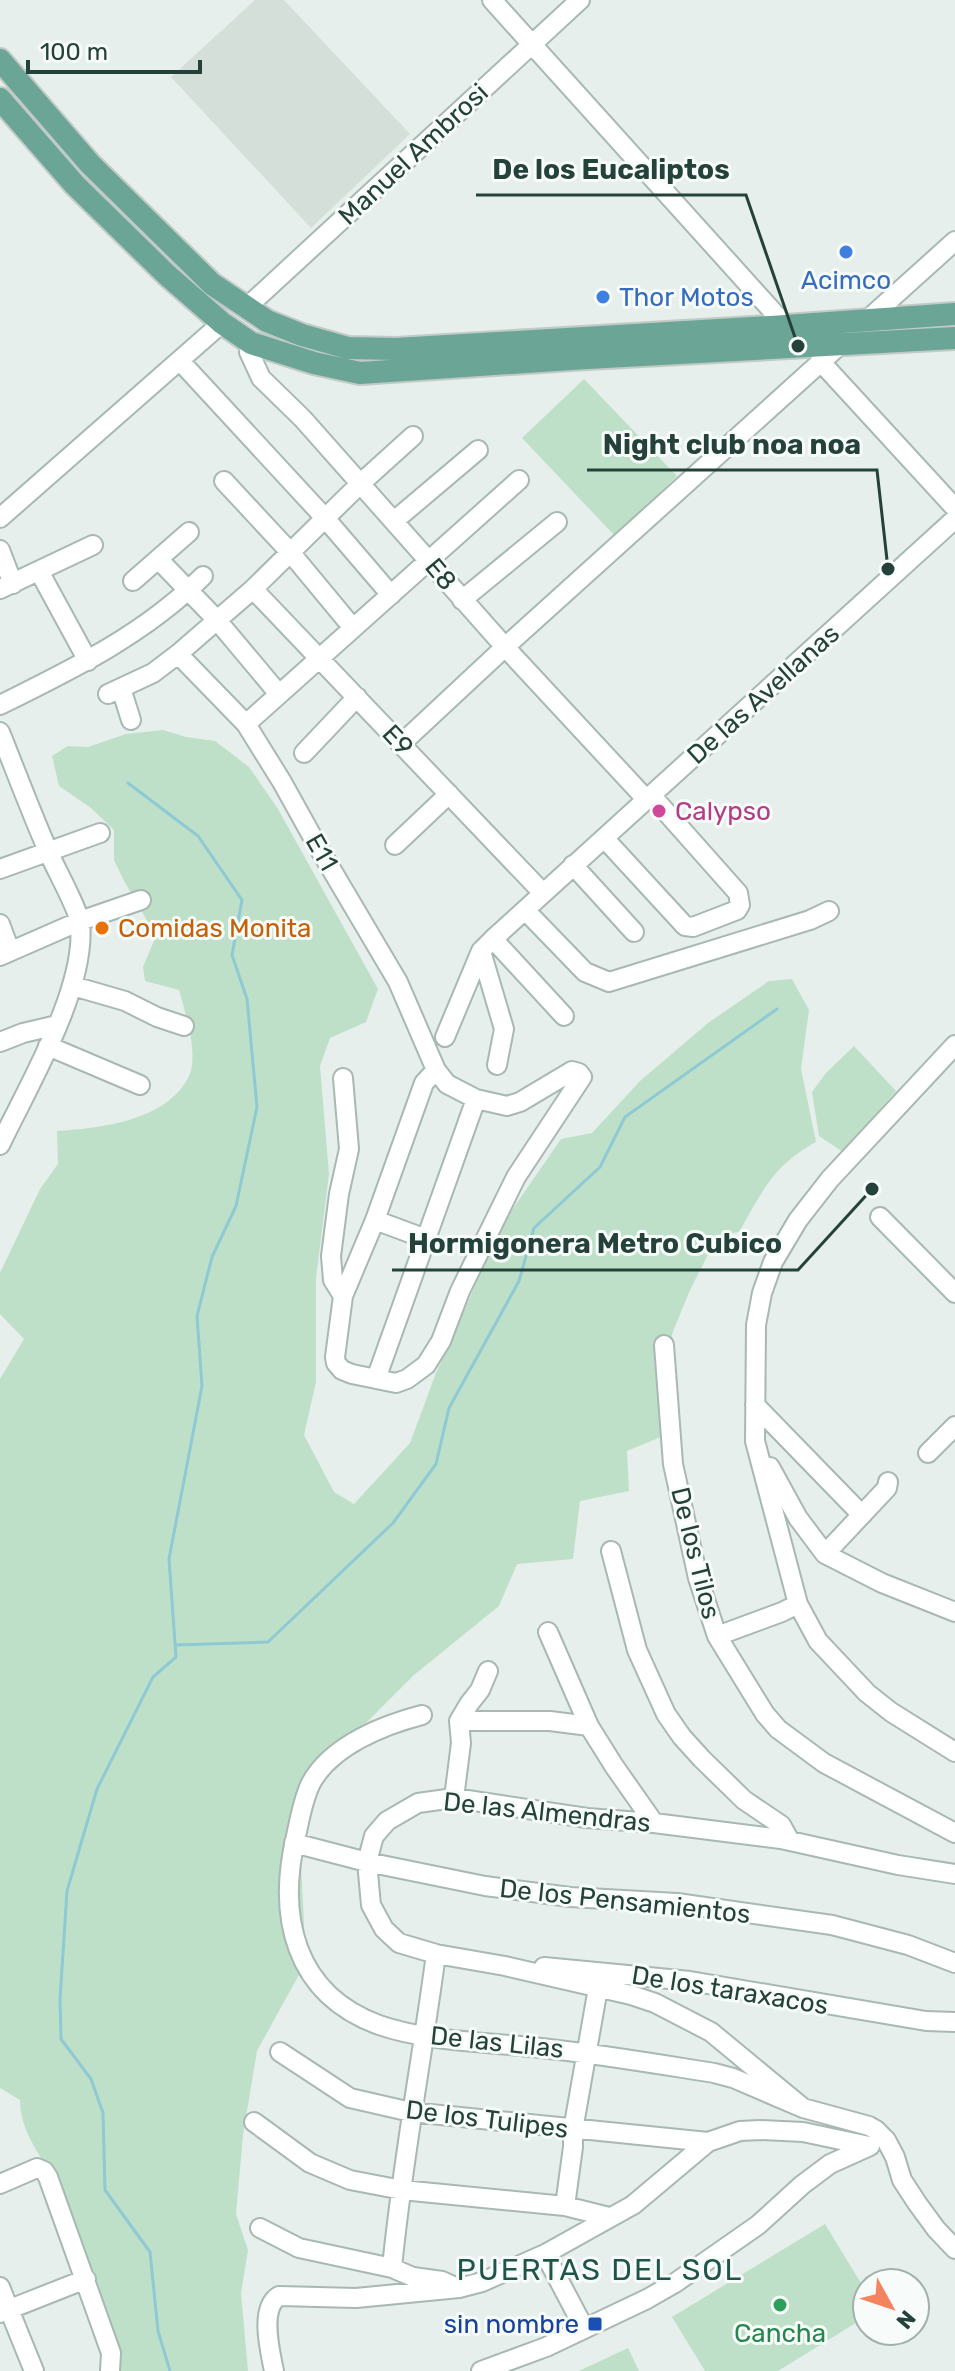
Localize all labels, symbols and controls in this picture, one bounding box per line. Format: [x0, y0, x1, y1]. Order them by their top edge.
scale bar [28, 24, 200, 74]
text: 100 m [40, 38, 108, 66]
street label: Manuel Ambrosi [332, 77, 495, 232]
callout: De los Eucaliptos [476, 143, 746, 195]
text: De los Eucaliptos [492, 153, 730, 186]
marker: Acimco [837, 243, 855, 261]
place label: Acimco [801, 265, 891, 296]
place label: Thor Motos [619, 282, 754, 313]
marker: Thor Motos [594, 288, 612, 306]
callout: Night club noa noa [587, 418, 877, 470]
text: Night club noa noa [603, 428, 861, 461]
street label: E8 [418, 552, 463, 597]
street label: De las Avellanas [681, 618, 846, 771]
street label: E9 [376, 718, 420, 762]
place label: Calypso [675, 796, 771, 827]
marker: Calypso [650, 802, 668, 820]
street label: E11 [299, 828, 344, 876]
place label: Comidas Monita [118, 913, 311, 944]
marker: Comidas Monita [93, 919, 111, 937]
callout: Hormigonera Metro Cubico [392, 1218, 798, 1270]
text: Hormigonera Metro Cubico [408, 1227, 782, 1260]
street label: De los Tilos [664, 1484, 727, 1622]
street label: De las Almendras [442, 1786, 652, 1839]
street label: De los Pensamientos [498, 1873, 752, 1930]
street label: De los taraxacos [629, 1960, 830, 2021]
street label: De las Lilas [429, 2020, 565, 2065]
street label: De los Tulipes [404, 2094, 570, 2145]
district label: PUERTAS DEL SOL [457, 2252, 744, 2288]
north arrow [851, 2267, 931, 2347]
marker: Cancha [771, 2296, 789, 2314]
text: N [891, 2305, 921, 2334]
place label: sin nombre [444, 2309, 579, 2340]
marker: sin nombre [586, 2315, 604, 2333]
place label: Cancha [734, 2318, 826, 2349]

